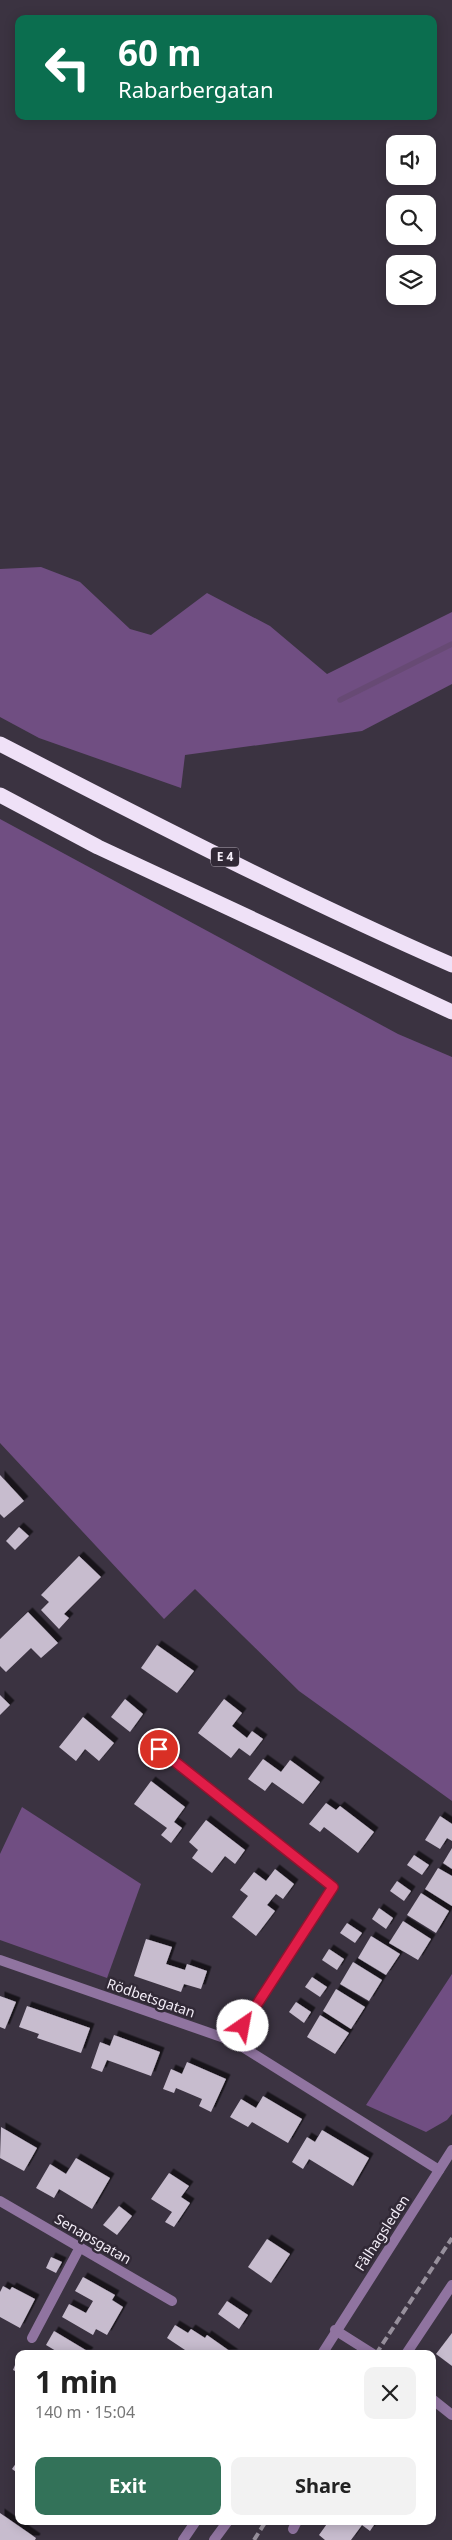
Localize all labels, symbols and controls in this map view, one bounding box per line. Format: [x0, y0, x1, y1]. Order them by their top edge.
text: 60 m [118, 29, 201, 76]
icon: left [35, 35, 100, 100]
text: Rabarbergatan [118, 74, 274, 104]
map controls [386, 135, 436, 305]
button: sound [386, 135, 436, 185]
button: search [386, 195, 436, 245]
button: layers [386, 255, 436, 305]
road number: E 4 [211, 848, 239, 866]
pin [138, 1728, 180, 1770]
icon: arrive [145, 1735, 173, 1763]
street label: Rödbetsgatan [105, 1974, 198, 2021]
position arrow [216, 1999, 268, 2051]
street label: Fålhagsleden [350, 2191, 413, 2274]
street label: Senapsgatan [52, 2209, 135, 2268]
text: 1 min [35, 2361, 118, 2402]
button: close [364, 2367, 416, 2419]
text: 140 m · 15:04 [35, 2401, 135, 2423]
button: Exit [35, 2457, 221, 2515]
button: Share [231, 2457, 416, 2515]

